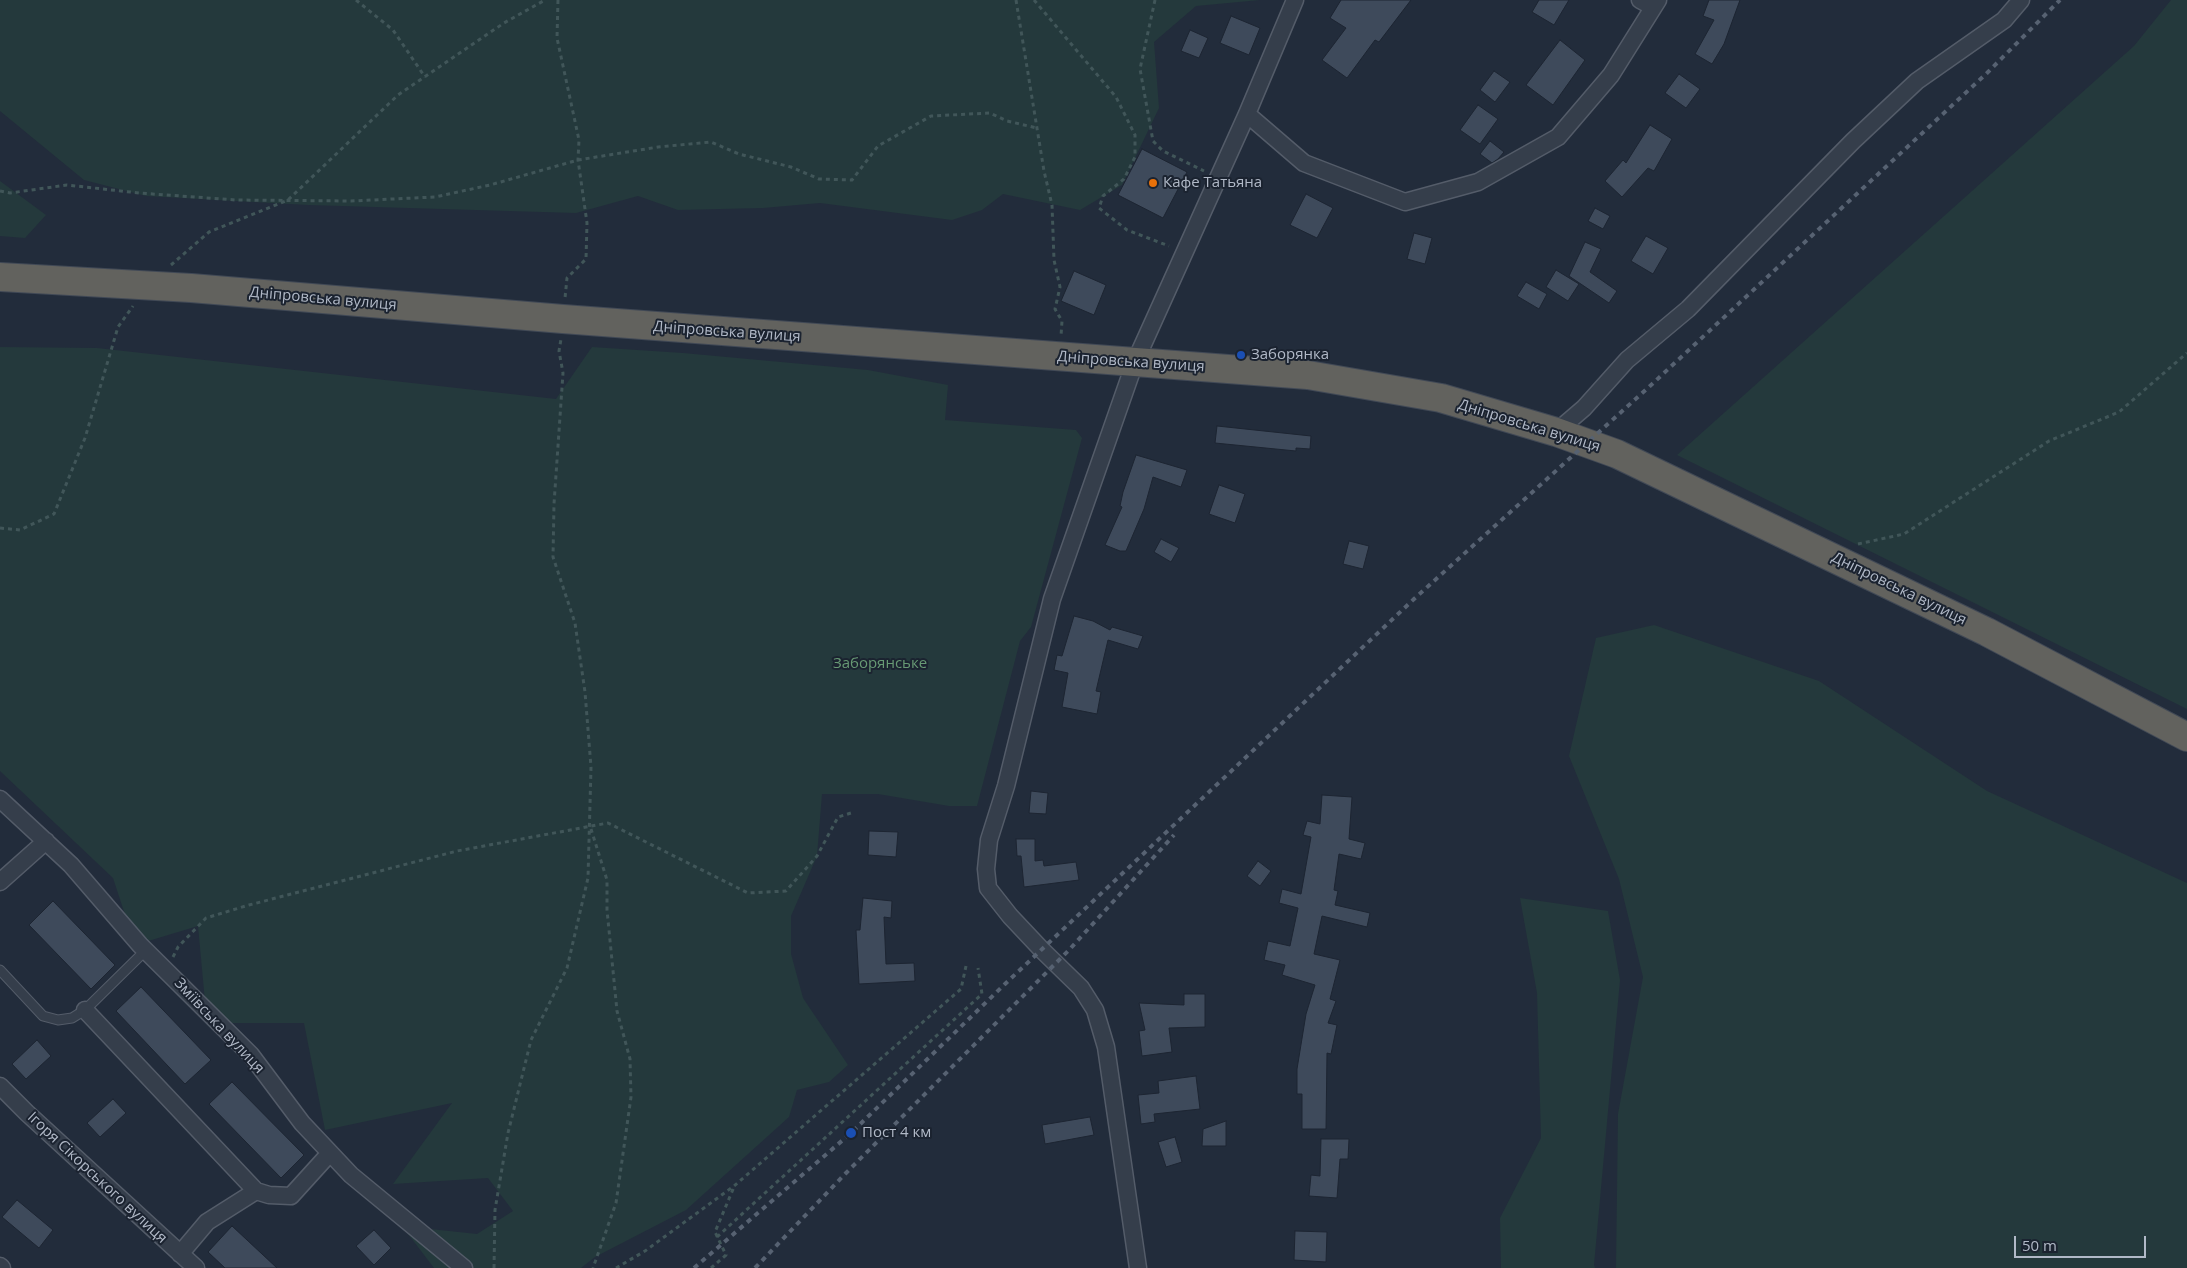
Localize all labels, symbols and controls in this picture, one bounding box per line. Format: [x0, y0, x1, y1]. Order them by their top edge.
place label: Кафе Татьяна [1163, 174, 1262, 192]
marker: Кафе Татьяна [1147, 177, 1159, 189]
street label: Дніпровська вулиця [249, 284, 397, 314]
street label: Дніпровська вулиця [653, 318, 801, 346]
place label: Заборянка [1251, 346, 1329, 364]
street label: Дніпровська вулиця [1057, 348, 1205, 376]
marker: Заборянка [1235, 349, 1247, 361]
street label: Дніпровська вулиця [1456, 396, 1602, 456]
street label: Дніпровська вулиця [1829, 549, 1969, 629]
park label: Заборянське [833, 655, 927, 673]
street label: Зміївська вулиця [170, 975, 268, 1077]
street label: Ігоря Сікорського вулиця [23, 1109, 171, 1247]
place label: Пост 4 км [862, 1124, 931, 1142]
marker: Пост 4 км [844, 1126, 858, 1140]
scale bar [2017, 1226, 2150, 1258]
text: 50 m [2022, 1235, 2057, 1255]

